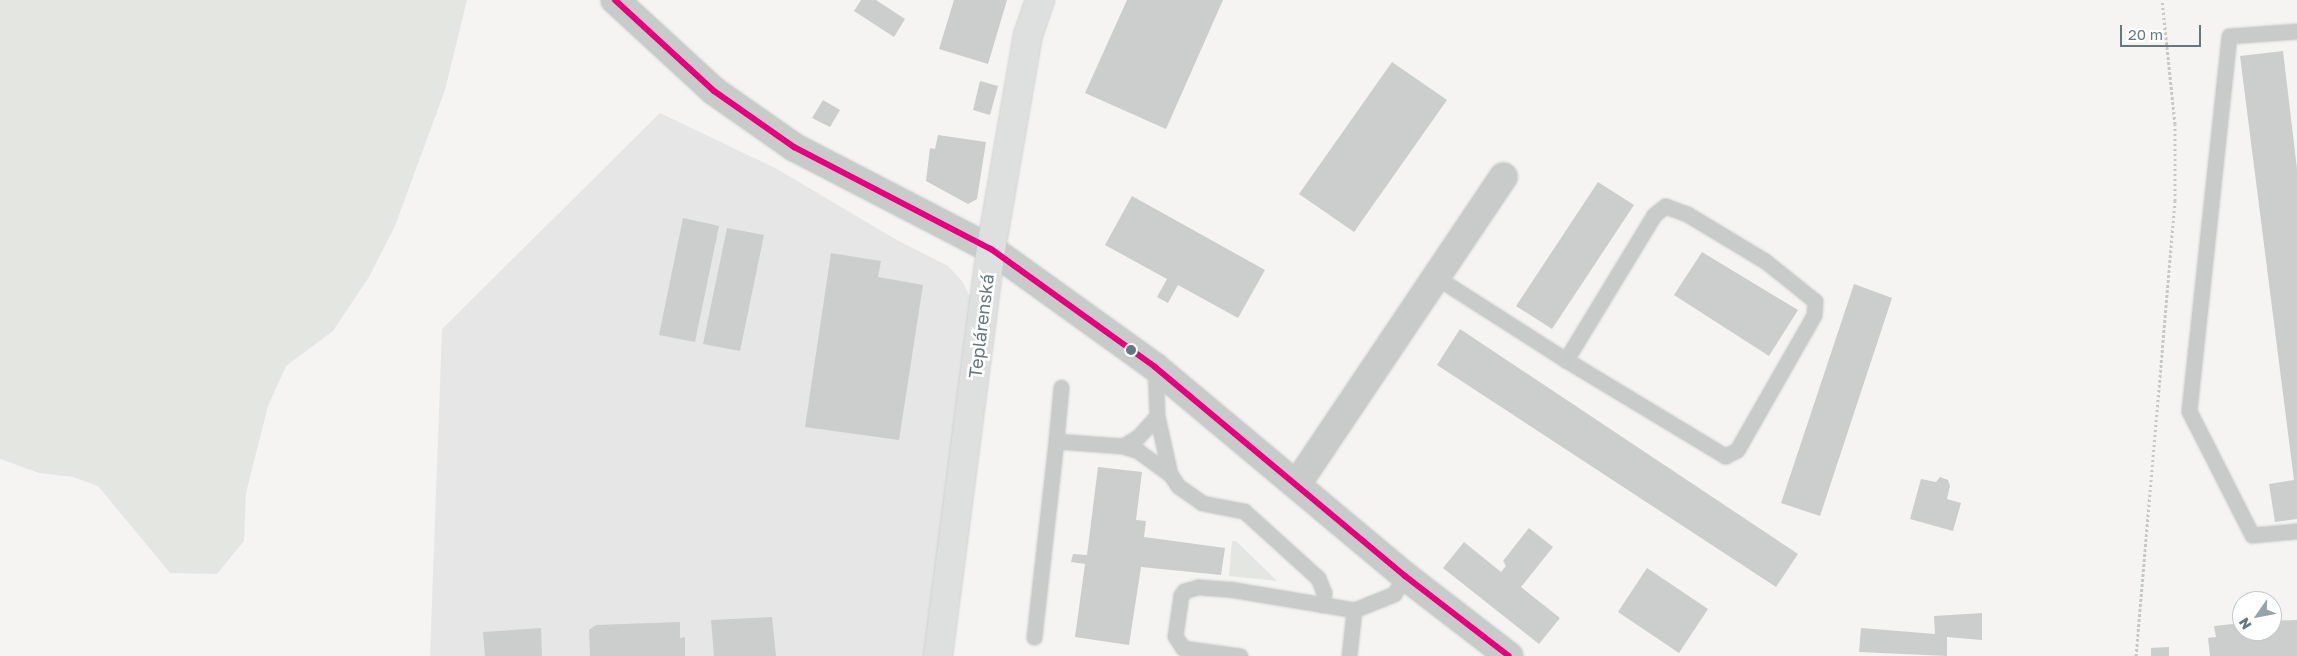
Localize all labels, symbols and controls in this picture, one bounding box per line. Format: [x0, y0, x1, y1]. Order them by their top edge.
scale bar [2122, 15, 2203, 47]
text: 20 m [2128, 25, 2163, 43]
street label: Teplárenská [964, 273, 998, 379]
unlabelled marker [1126, 345, 1136, 355]
north arrow [2232, 591, 2282, 641]
text: N [2235, 615, 2255, 633]

